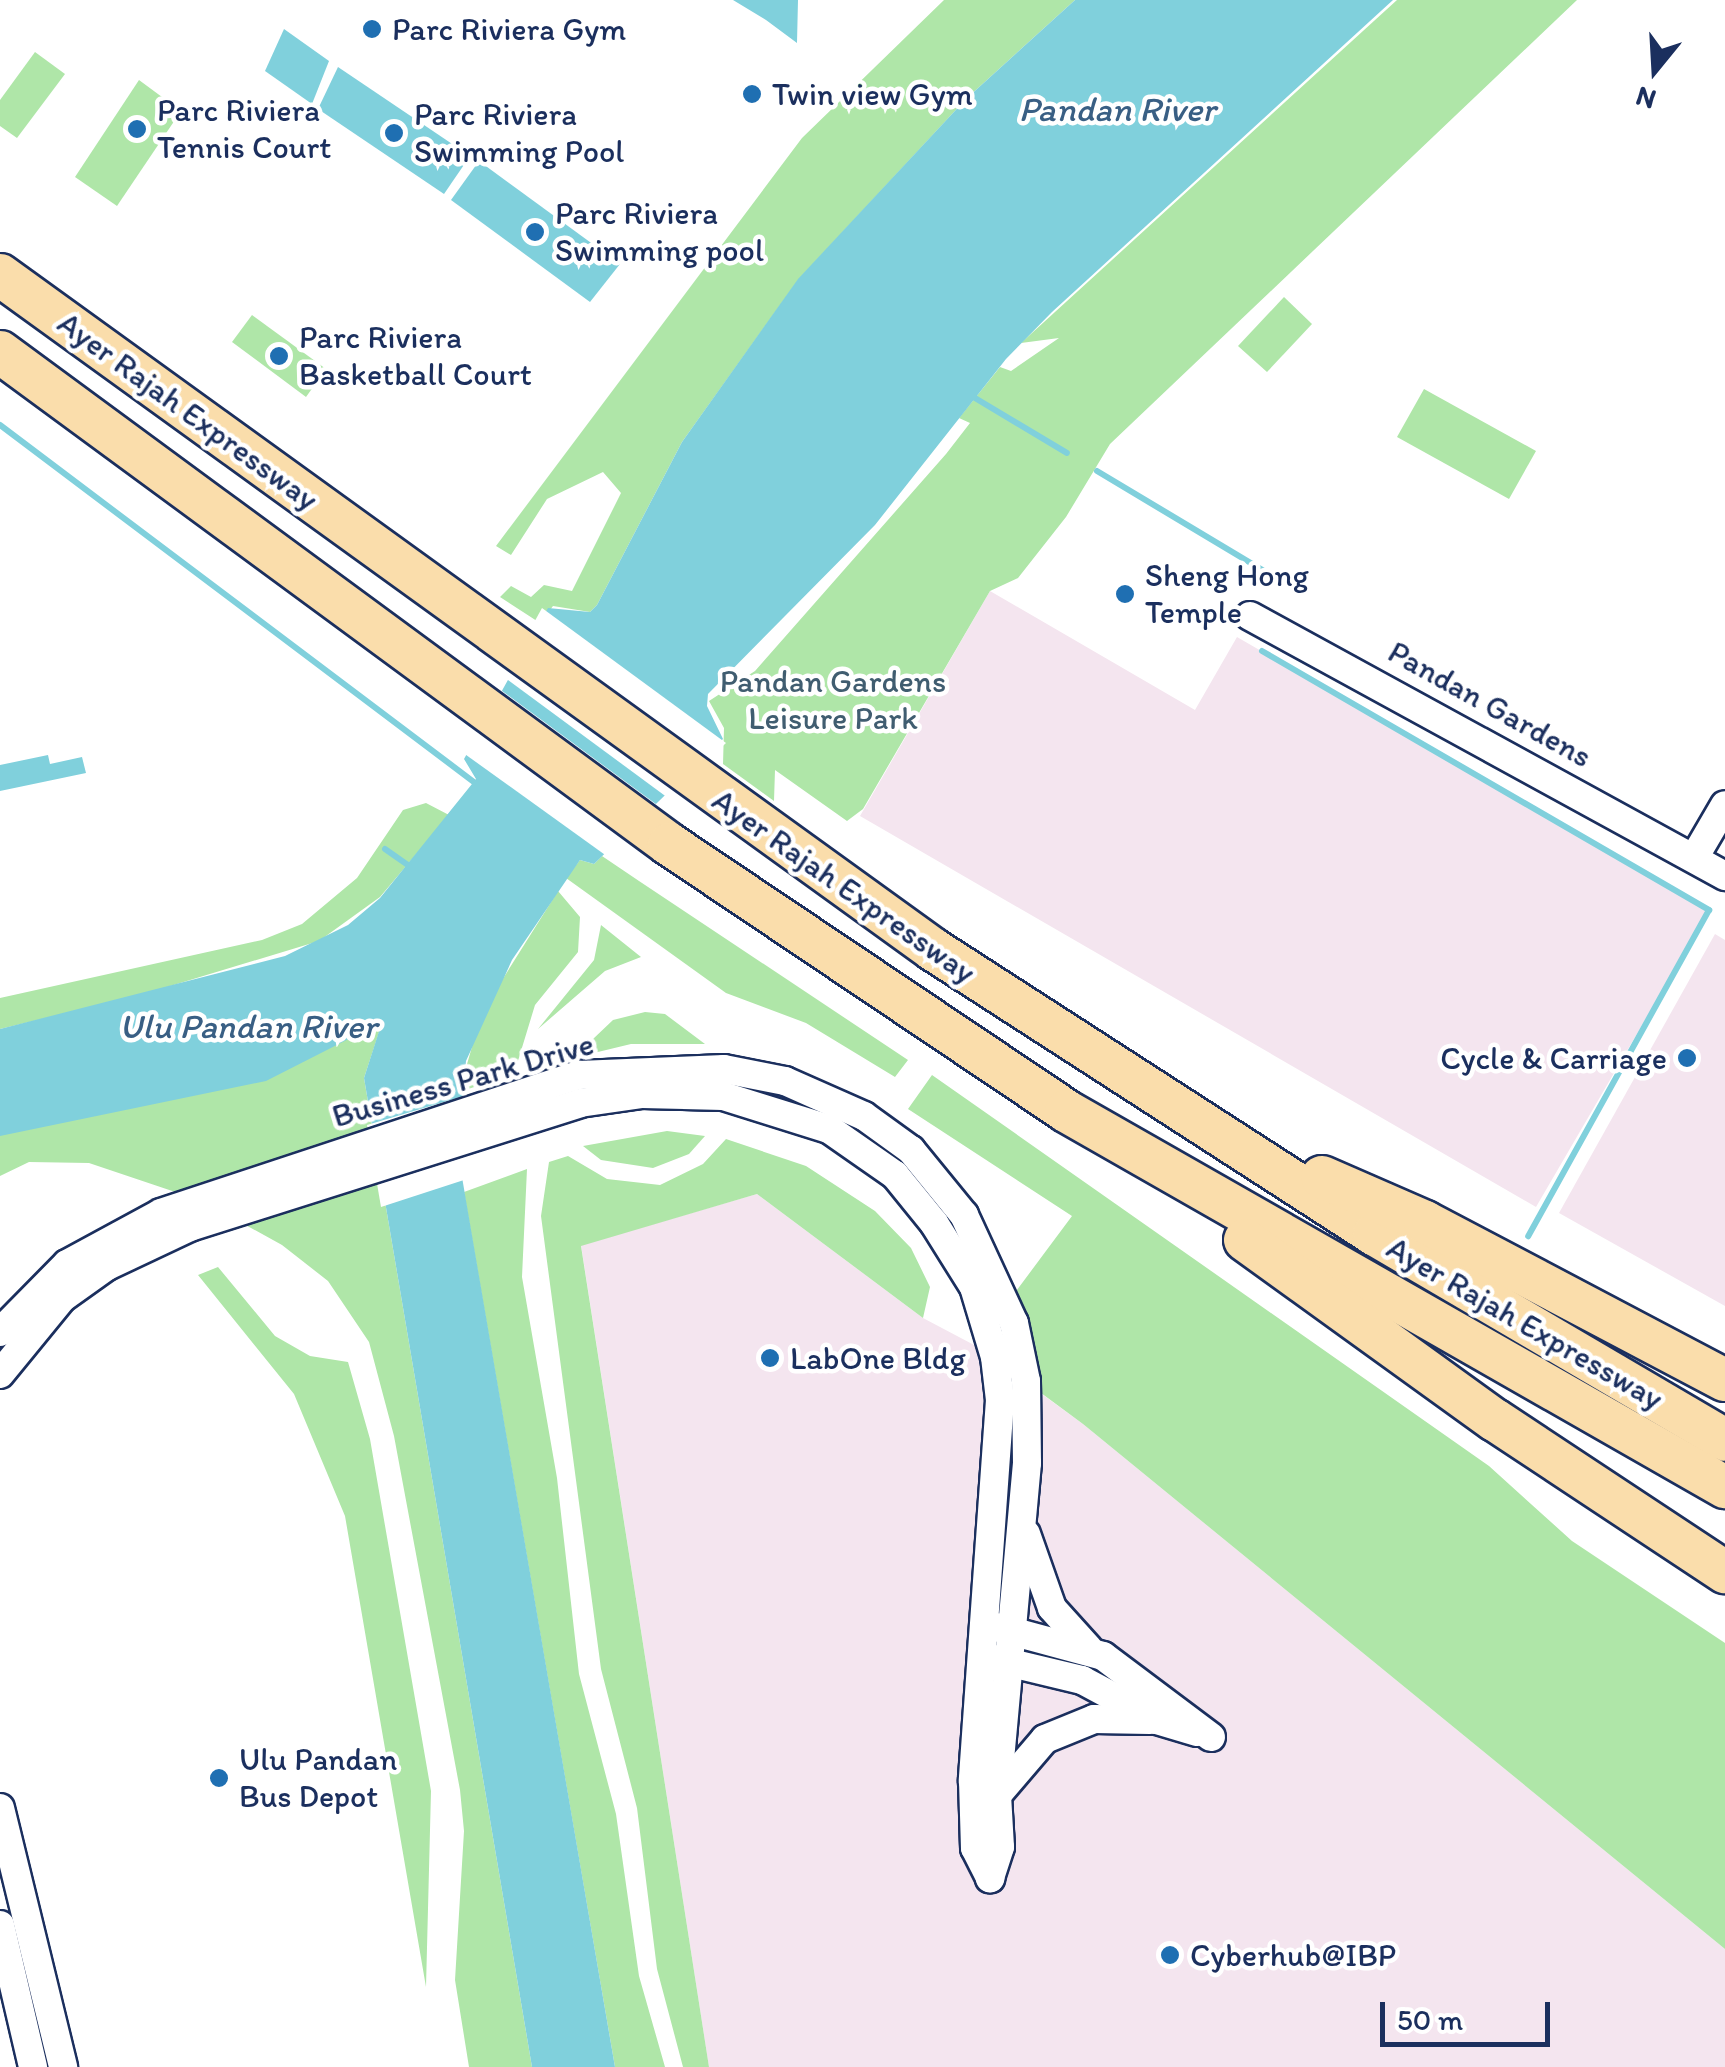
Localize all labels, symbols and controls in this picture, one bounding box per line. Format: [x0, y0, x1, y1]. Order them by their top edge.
place label: Parc Riviera Gym [392, 10, 625, 48]
marker: Parc Riviera Gym [361, 18, 383, 40]
north arrow [1605, 20, 1705, 120]
place label: Twin view Gym [772, 75, 971, 113]
text: N [1631, 79, 1660, 118]
marker: Twin view Gym [741, 83, 763, 105]
water label: Pandan River [1019, 88, 1215, 130]
place label: Parc Riviera Tennis Court [157, 92, 331, 167]
place label: Parc Riviera Swimming Pool [414, 96, 623, 171]
marker: Parc Riviera Tennis Court [126, 118, 148, 140]
marker: Parc Riviera Swimming Pool [383, 122, 405, 144]
place label: Parc Riviera Swimming pool [555, 195, 764, 270]
marker: Parc Riviera Swimming pool [524, 221, 546, 243]
street label: Ayer Rajah Expressway [51, 304, 325, 518]
place label: Parc Riviera Basketball Court [299, 319, 532, 394]
marker: Parc Riviera Basketball Court [268, 345, 290, 367]
place label: Sheng Hong Temple [1145, 557, 1309, 632]
marker: Sheng Hong Temple [1114, 583, 1136, 605]
street label: Pandan Gardens [1382, 632, 1598, 776]
park label: Pandan Gardens Leisure Park [720, 663, 946, 738]
street label: Ayer Rajah Expressway [706, 781, 982, 991]
water label: Ulu Pandan River [119, 1005, 377, 1047]
street label: Business Park Drive [327, 1024, 599, 1136]
place label: Cycle & Carriage [1439, 1039, 1667, 1077]
marker: Cycle & Carriage [1676, 1047, 1698, 1069]
street label: Ayer Rajah Expressway [1381, 1229, 1669, 1417]
place label: LabOne Bldg [790, 1339, 965, 1377]
marker: LabOne Bldg [759, 1347, 781, 1369]
place label: Ulu Pandan Bus Depot [239, 1741, 397, 1816]
marker: Ulu Pandan Bus Depot [208, 1767, 230, 1789]
place label: Cyberhub@IBP [1190, 1936, 1396, 1974]
marker: Cyberhub@IBP [1159, 1944, 1181, 1966]
scale bar [1385, 1982, 1555, 2044]
text: 50 m [1397, 2001, 1463, 2038]

